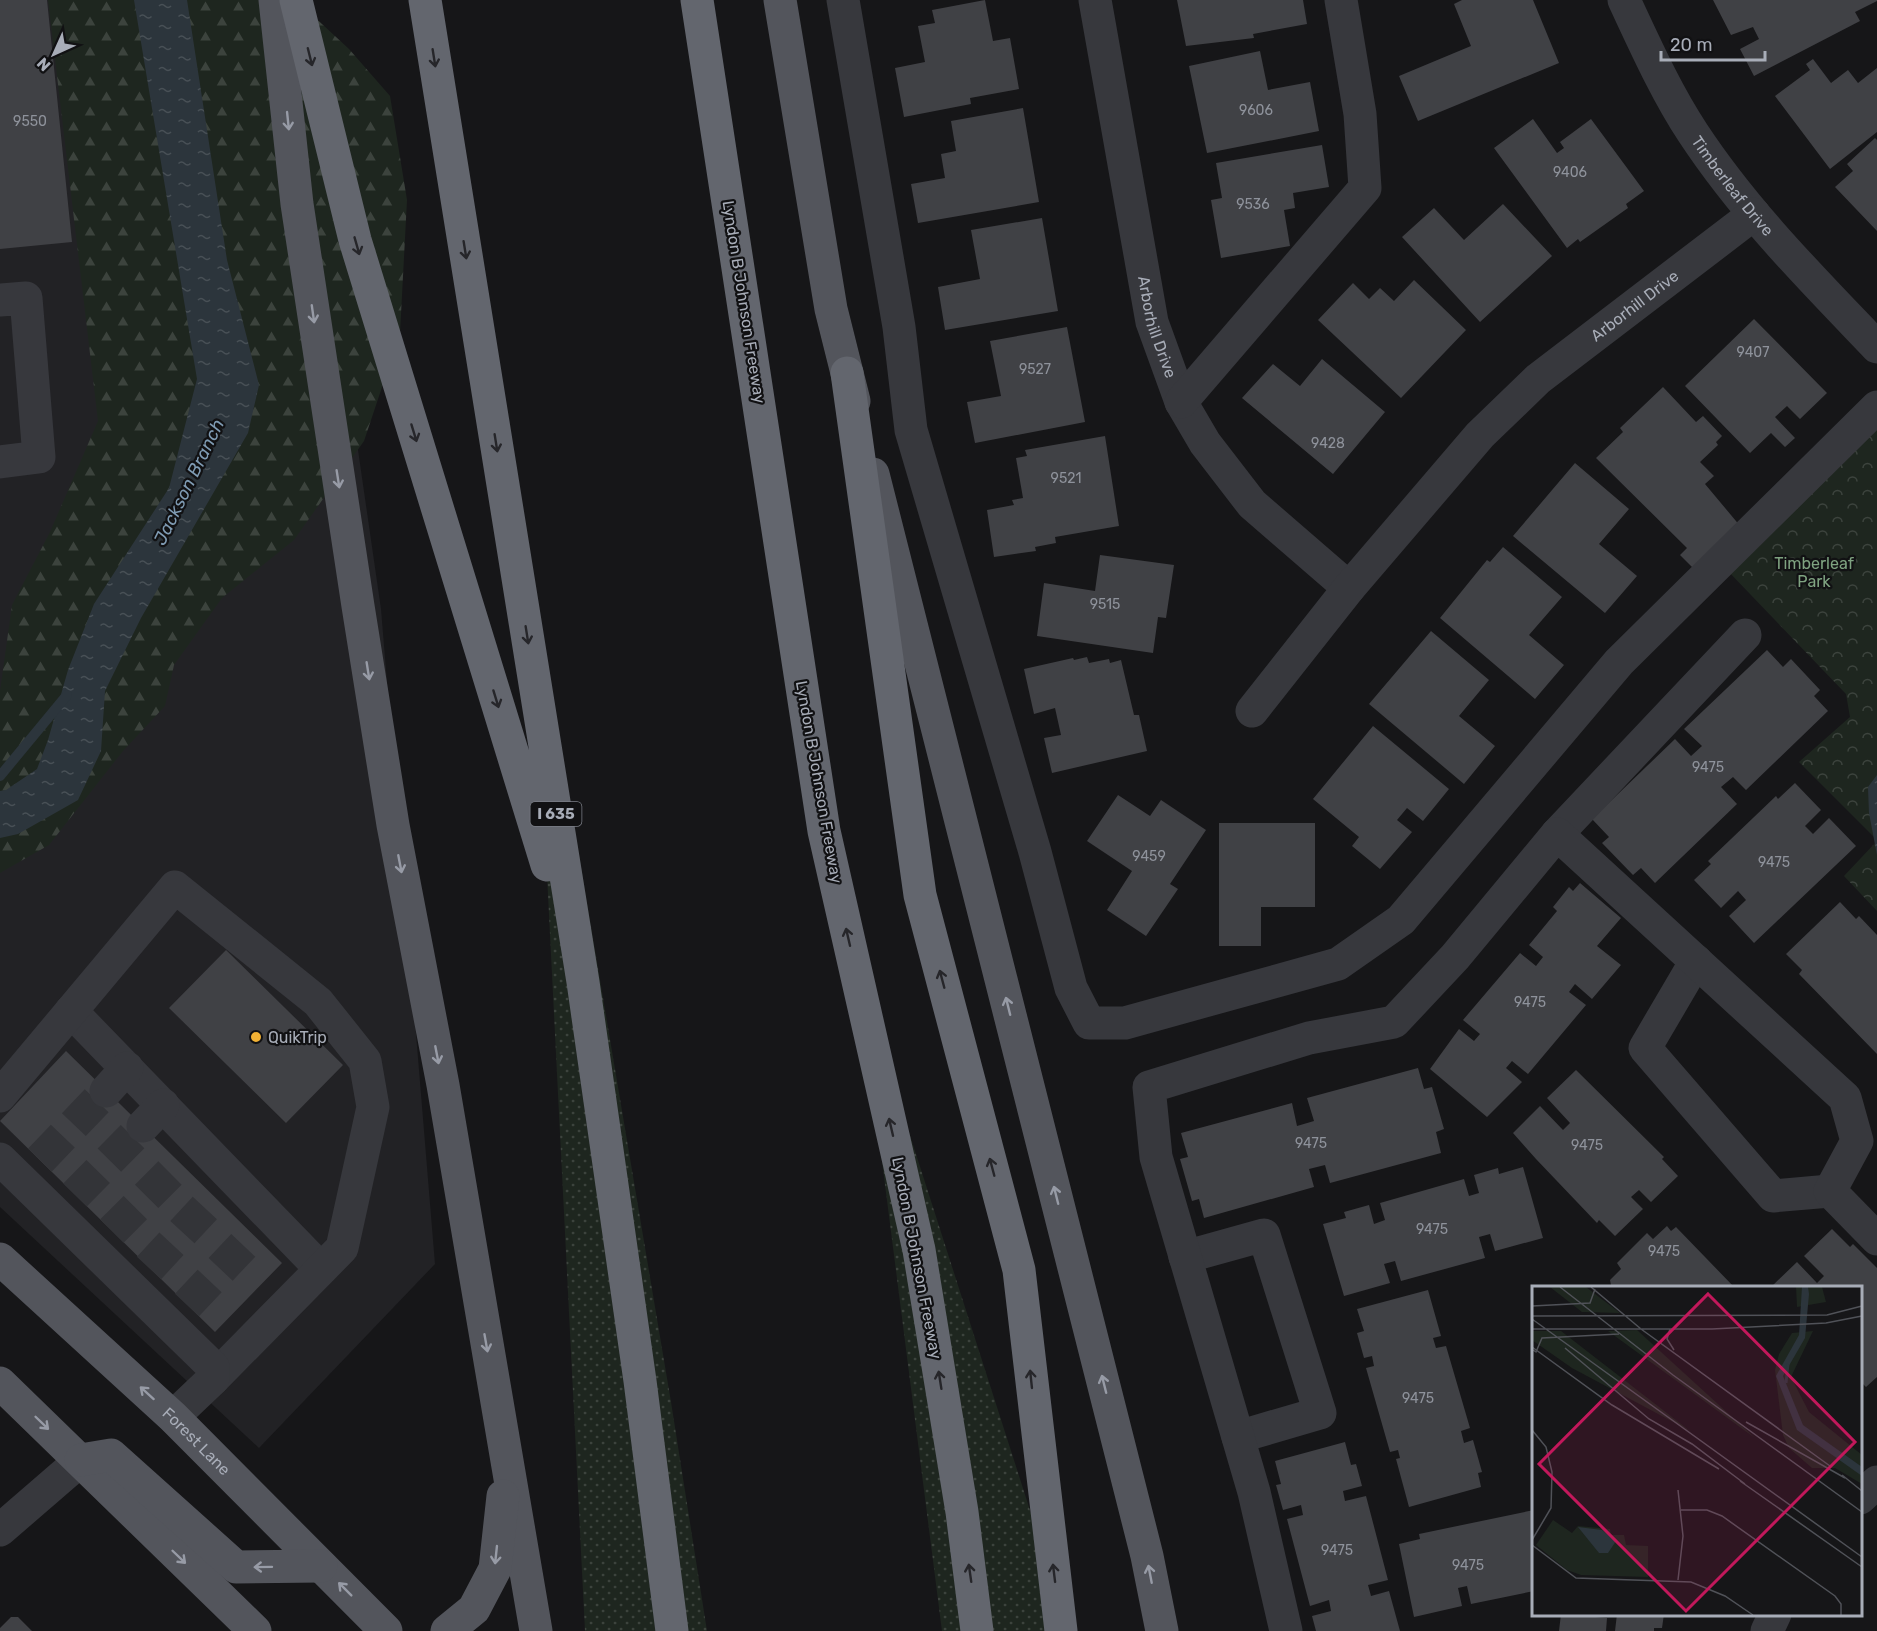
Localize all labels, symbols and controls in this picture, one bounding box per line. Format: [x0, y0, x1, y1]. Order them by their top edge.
north arrow [24, 24, 84, 84]
scale bar [1661, 24, 1764, 62]
text: 20 m [1670, 34, 1712, 56]
one-way arrow [305, 47, 317, 66]
one-way arrow [429, 47, 440, 67]
text: N [33, 53, 55, 75]
house number: 9606 [1239, 102, 1273, 119]
one-way arrow [283, 110, 294, 130]
house number: 9550 [13, 113, 47, 130]
street label: Timberleaf Drive [1688, 132, 1778, 240]
house number: 9406 [1553, 164, 1587, 181]
house number: 9536 [1236, 196, 1270, 213]
street label: Lyndon B Johnson Freeway [719, 199, 769, 405]
one-way arrow [352, 236, 363, 255]
one-way arrow [460, 240, 471, 260]
street label: Arborhill Drive [1587, 266, 1682, 345]
street label: Arborhill Drive [1134, 274, 1181, 381]
one-way arrow [308, 304, 319, 324]
house number: 9407 [1737, 344, 1769, 361]
house number: 9527 [1019, 361, 1051, 378]
water label: Jackson Branch [149, 416, 229, 548]
one-way arrow [409, 423, 420, 442]
one-way arrow [490, 432, 501, 452]
house number: 9428 [1311, 435, 1345, 452]
one-way arrow [333, 468, 344, 488]
house number: 9521 [1051, 470, 1081, 487]
park label: Timberleaf Park [1774, 554, 1855, 591]
house number: 9515 [1090, 596, 1120, 613]
one-way arrow [521, 625, 532, 645]
one-way arrow [363, 661, 374, 681]
street label: Lyndon B Johnson Freeway [792, 679, 846, 885]
one-way arrow [491, 689, 502, 708]
house number: 9475 [1692, 759, 1724, 776]
road number: I 635 [530, 802, 582, 826]
house number: 9459 [1132, 848, 1166, 865]
one-way arrow [395, 853, 406, 873]
house number: 9475 [1758, 854, 1790, 871]
one-way arrow [842, 928, 854, 947]
one-way arrow [936, 970, 948, 989]
house number: 9475 [1514, 994, 1546, 1011]
one-way arrow [1002, 997, 1013, 1016]
place label: QuikTrip [268, 1028, 327, 1047]
marker: QuikTrip [249, 1030, 263, 1044]
one-way arrow [432, 1045, 443, 1065]
one-way arrow [885, 1118, 896, 1137]
house number: 9475 [1295, 1135, 1327, 1152]
house number: 9475 [1571, 1137, 1603, 1154]
street label: Lyndon B Johnson Freeway [888, 1155, 946, 1361]
one-way arrow [986, 1158, 998, 1177]
one-way arrow [1050, 1186, 1061, 1205]
house number: 9475 [1416, 1221, 1448, 1238]
house number: 9475 [1648, 1243, 1680, 1260]
inset map [1532, 1286, 1862, 1616]
one-way arrow [481, 1332, 492, 1352]
one-way arrow [1026, 1370, 1037, 1390]
one-way arrow [934, 1371, 945, 1391]
one-way arrow [1097, 1375, 1109, 1394]
one-way arrow [140, 1386, 155, 1400]
house number: 9475 [1402, 1390, 1434, 1407]
street label: Forest Lane [159, 1403, 235, 1479]
one-way arrow [35, 1416, 50, 1431]
house number: 9475 [1321, 1542, 1353, 1559]
one-way arrow [490, 1545, 501, 1565]
one-way arrow [171, 1550, 186, 1564]
house number: 9475 [1452, 1557, 1484, 1574]
one-way arrow [253, 1561, 273, 1572]
one-way arrow [964, 1564, 975, 1583]
one-way arrow [1049, 1564, 1060, 1583]
one-way arrow [1144, 1564, 1155, 1584]
one-way arrow [337, 1582, 352, 1597]

